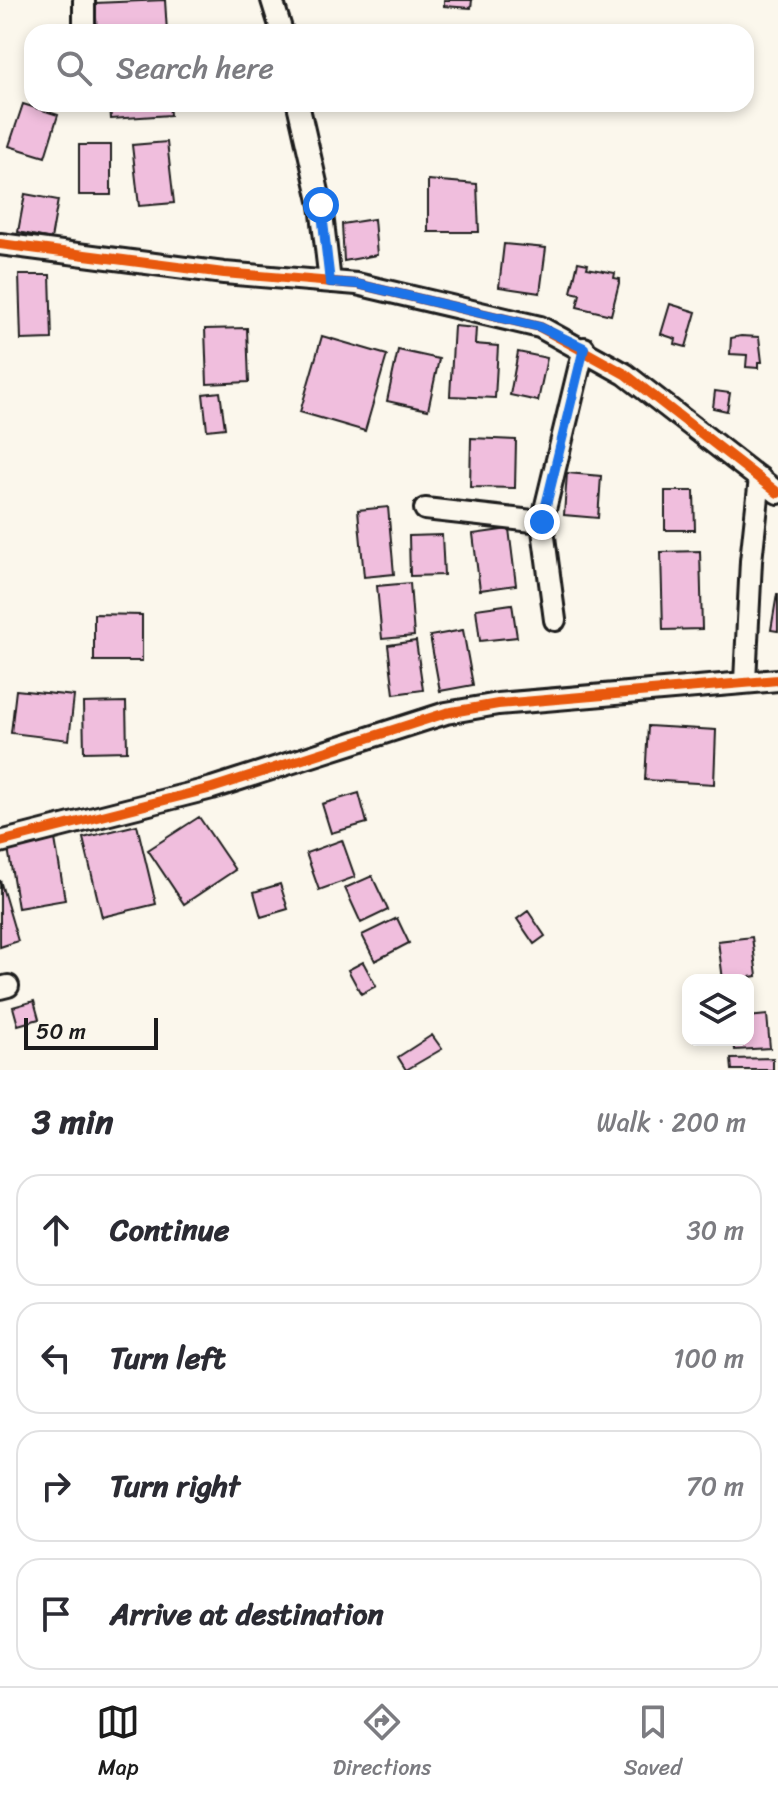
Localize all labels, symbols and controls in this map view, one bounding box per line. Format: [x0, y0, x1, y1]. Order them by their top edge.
search box [24, 24, 754, 112]
text: Search here [116, 41, 274, 95]
icon: search [52, 46, 96, 90]
route start [303, 187, 339, 223]
route end [524, 504, 560, 540]
map controls [682, 974, 754, 1046]
button: layers [682, 974, 754, 1046]
text: 50 m [36, 1012, 86, 1051]
scale bar [24, 1014, 158, 1050]
text: 3 min [32, 1092, 113, 1152]
text: Walk · 200 m [597, 1099, 746, 1145]
text: Continue [110, 1203, 229, 1257]
text: 30 m [687, 1207, 744, 1253]
icon: ahead [34, 1208, 78, 1252]
text: Turn left [110, 1331, 226, 1385]
text: 100 m [673, 1335, 744, 1381]
icon: left [34, 1336, 78, 1380]
text: Turn right [110, 1459, 240, 1513]
text: 70 m [686, 1463, 744, 1509]
icon: right [34, 1464, 78, 1508]
text: Arrive at destination [110, 1587, 384, 1641]
icon: arrive [34, 1592, 78, 1636]
tab: Map [96, 1700, 140, 1787]
tab: Directions [333, 1700, 431, 1787]
tab: Saved [624, 1700, 682, 1787]

